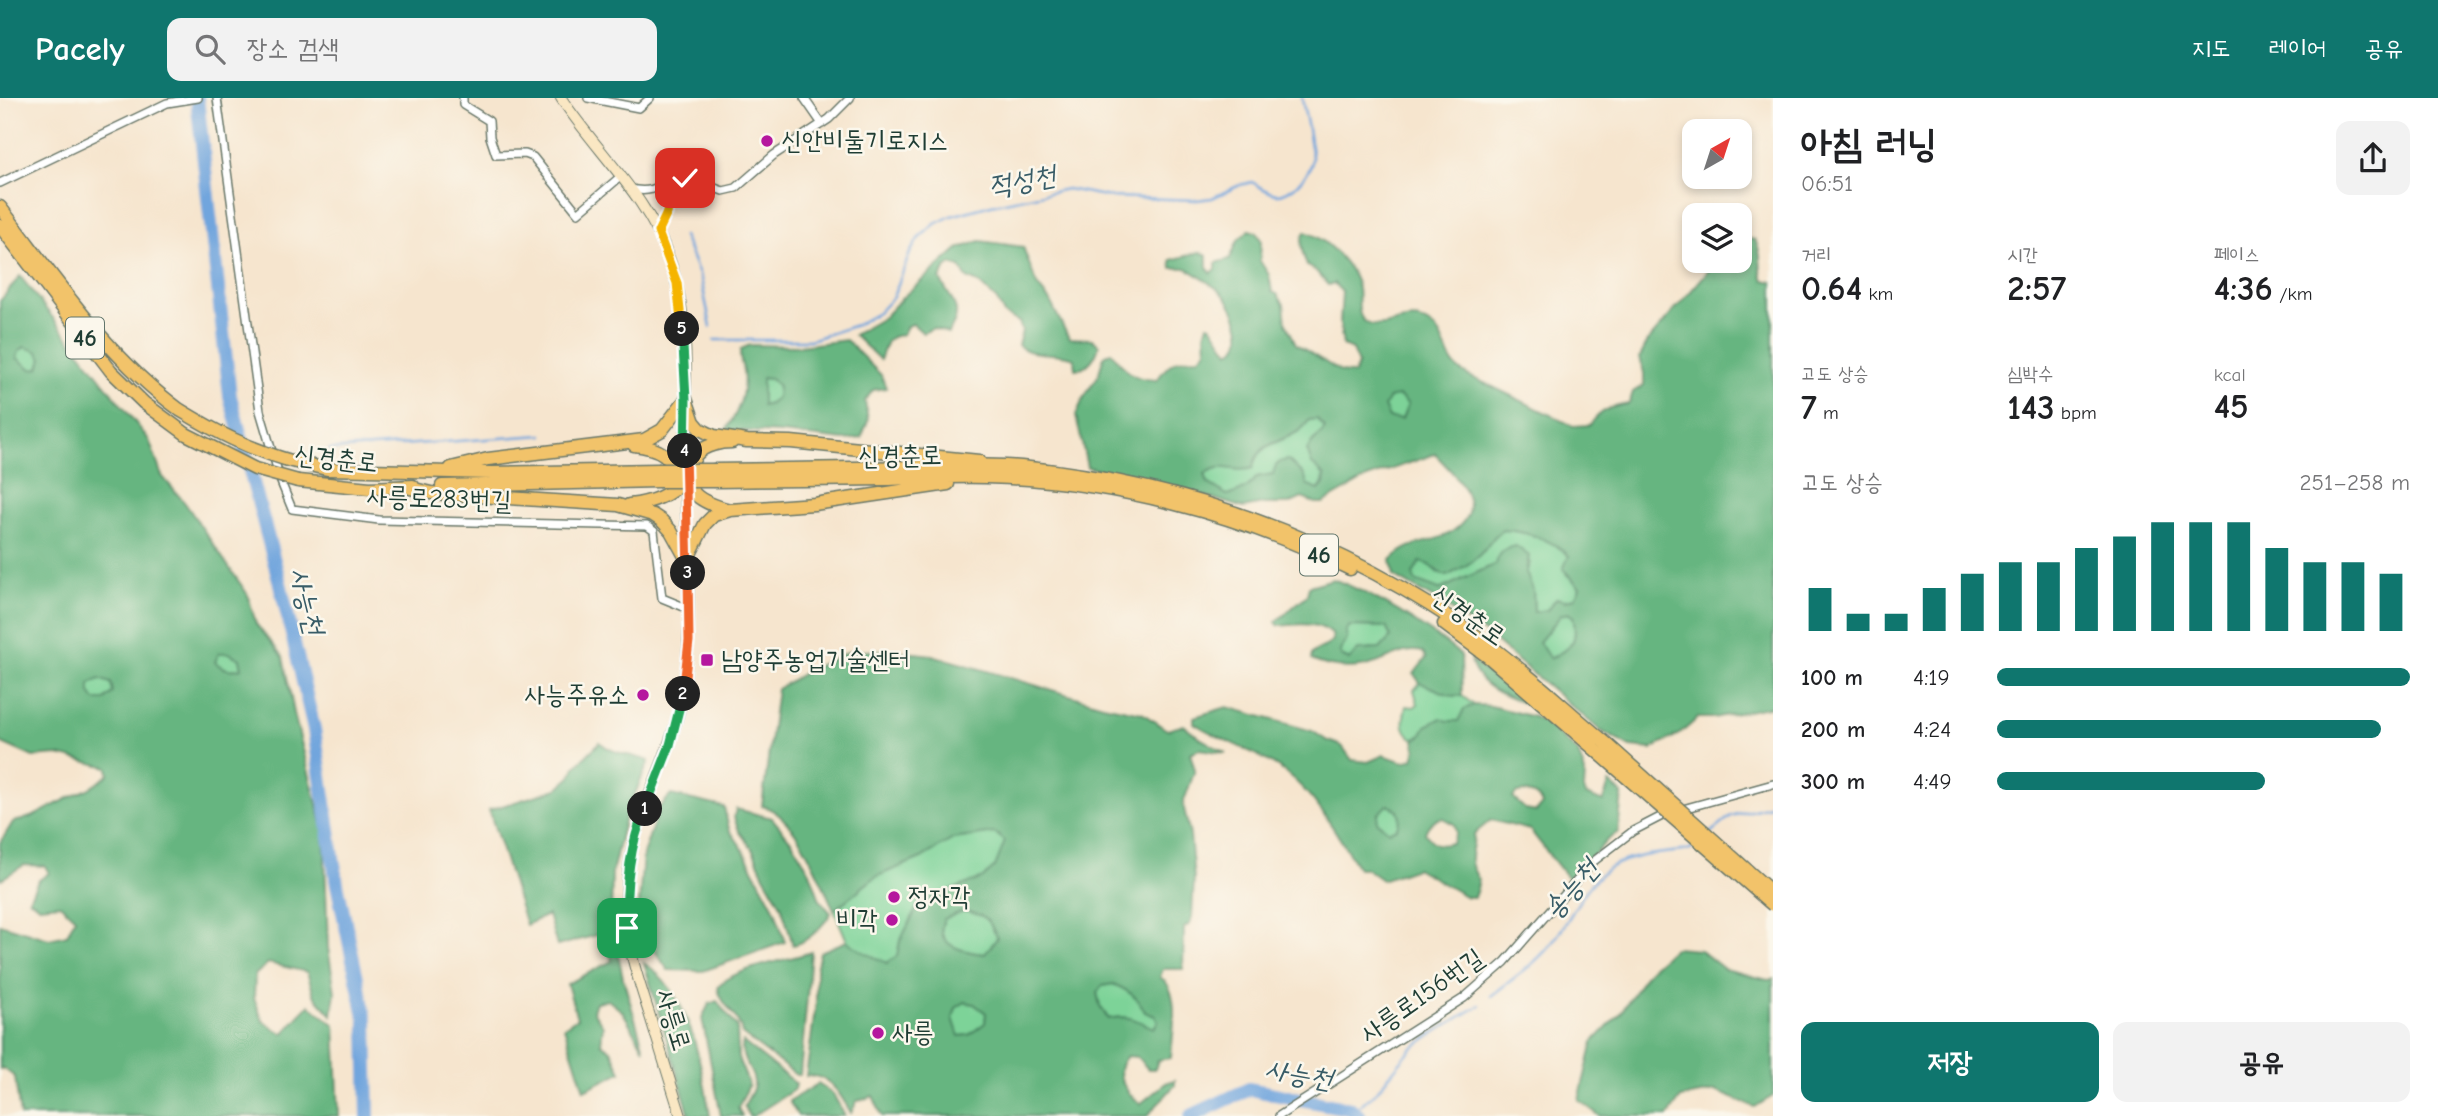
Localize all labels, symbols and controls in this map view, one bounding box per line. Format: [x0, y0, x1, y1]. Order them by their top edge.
search box [167, 18, 657, 81]
text: Pacely [35, 30, 125, 68]
icon: search [191, 30, 229, 68]
text: 장소 검색 [247, 34, 339, 64]
text: 지도 [2192, 34, 2230, 62]
text: 레이어 [2268, 34, 2326, 62]
text: 공유 [2364, 34, 2403, 62]
north arrow [1682, 119, 1752, 189]
map controls [1682, 119, 1752, 273]
button: share [2336, 121, 2410, 195]
text: 아침 러닝 [1801, 122, 1937, 166]
place label: 신안비둘기로지스 [781, 126, 948, 156]
marker: 신안비둘기로지스 [759, 133, 775, 149]
pin [655, 148, 715, 208]
water label: 적성천 [986, 158, 1061, 203]
icon: check [666, 159, 704, 197]
text: 06:51 [1801, 170, 1853, 197]
button: layers [1682, 203, 1752, 273]
text: 거리 [1801, 244, 1832, 266]
text: 시간 [2007, 244, 2038, 266]
text: 페이스 [2214, 244, 2260, 266]
text: 0.64 [1801, 268, 1862, 309]
text: 2:57 [2007, 268, 2066, 309]
text: 4:36 [2214, 268, 2273, 309]
text: km [1862, 283, 1893, 305]
text: /km [2273, 283, 2312, 305]
pin: 5 [664, 312, 700, 346]
text: 5 [676, 317, 687, 339]
road number: 46 [66, 318, 104, 358]
text: 고도 상승 [1801, 363, 1869, 385]
text: 심박수 [2007, 363, 2053, 385]
text: kcal [2214, 364, 2246, 386]
text: 45 [2214, 386, 2249, 427]
text: 7 [1801, 387, 1817, 428]
text: 143 [2007, 387, 2054, 428]
text: m [1817, 402, 1839, 424]
text: bpm [2054, 402, 2097, 424]
pin: 4 [668, 434, 702, 468]
text: 4 [680, 439, 689, 461]
street label: 신경춘로 [293, 440, 379, 478]
street label: 신경춘로 [858, 440, 942, 472]
text: 고도 상승 [1801, 469, 1883, 496]
text: 251–258 m [2300, 469, 2410, 496]
street label: 사릉로283번길 [366, 481, 512, 517]
road number: 46 [1300, 534, 1338, 576]
pin: 3 [670, 556, 706, 590]
text: 3 [683, 561, 692, 583]
water label: 사능천 [283, 564, 331, 640]
street label: 신경춘로 [1425, 580, 1511, 652]
place label: 남양주농업기술센터 [721, 645, 909, 675]
marker: 남양주농업기술센터 [699, 652, 715, 668]
text: 100 m [1801, 664, 1863, 691]
text: 4:19 [1913, 664, 1950, 691]
pin: 2 [666, 676, 700, 712]
place label: 사능주유소 [524, 680, 629, 710]
text: 2 [678, 682, 687, 704]
marker: 사능주유소 [635, 687, 651, 703]
text: 200 m [1801, 716, 1865, 743]
text: 4:24 [1913, 716, 1951, 743]
text: 300 m [1801, 768, 1865, 795]
text: 4:49 [1913, 768, 1952, 795]
pin: 1 [628, 792, 662, 826]
text: 1 [641, 797, 648, 819]
water label: 송능천 [1537, 851, 1607, 925]
place label: 정자각 [908, 882, 971, 912]
marker: 정자각 [886, 889, 902, 905]
pin [597, 898, 657, 958]
place label: 비각 [836, 905, 878, 935]
icon: arrive [608, 909, 646, 947]
marker: 비각 [884, 912, 900, 928]
street label: 사릉로156번길 [1355, 943, 1489, 1049]
street label: 사릉로 [649, 986, 697, 1054]
place label: 사릉 [892, 1018, 934, 1048]
button: 저장 [1801, 1022, 2099, 1102]
button: 공유 [2113, 1022, 2410, 1102]
marker: 사릉 [870, 1025, 886, 1041]
water label: 사능천 [1263, 1052, 1337, 1096]

